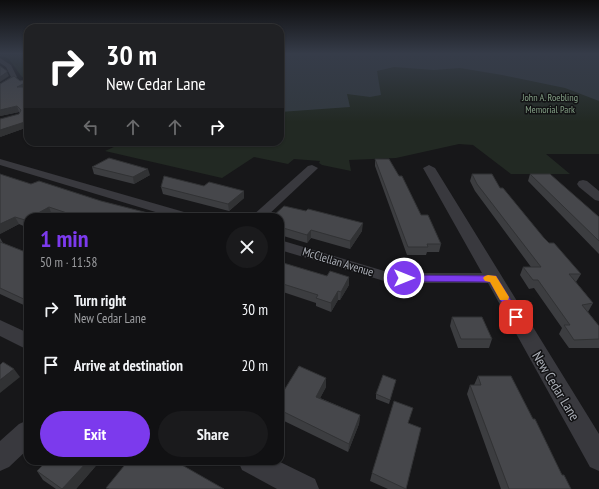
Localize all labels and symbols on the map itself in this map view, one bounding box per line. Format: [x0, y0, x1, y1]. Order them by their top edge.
park label: John A. Roebling Memorial Park [521, 91, 578, 116]
street label: McClellan Avenue [301, 244, 375, 279]
position arrow [383, 257, 425, 299]
pin [499, 300, 533, 334]
street label: New Cedar Lane [528, 348, 584, 424]

